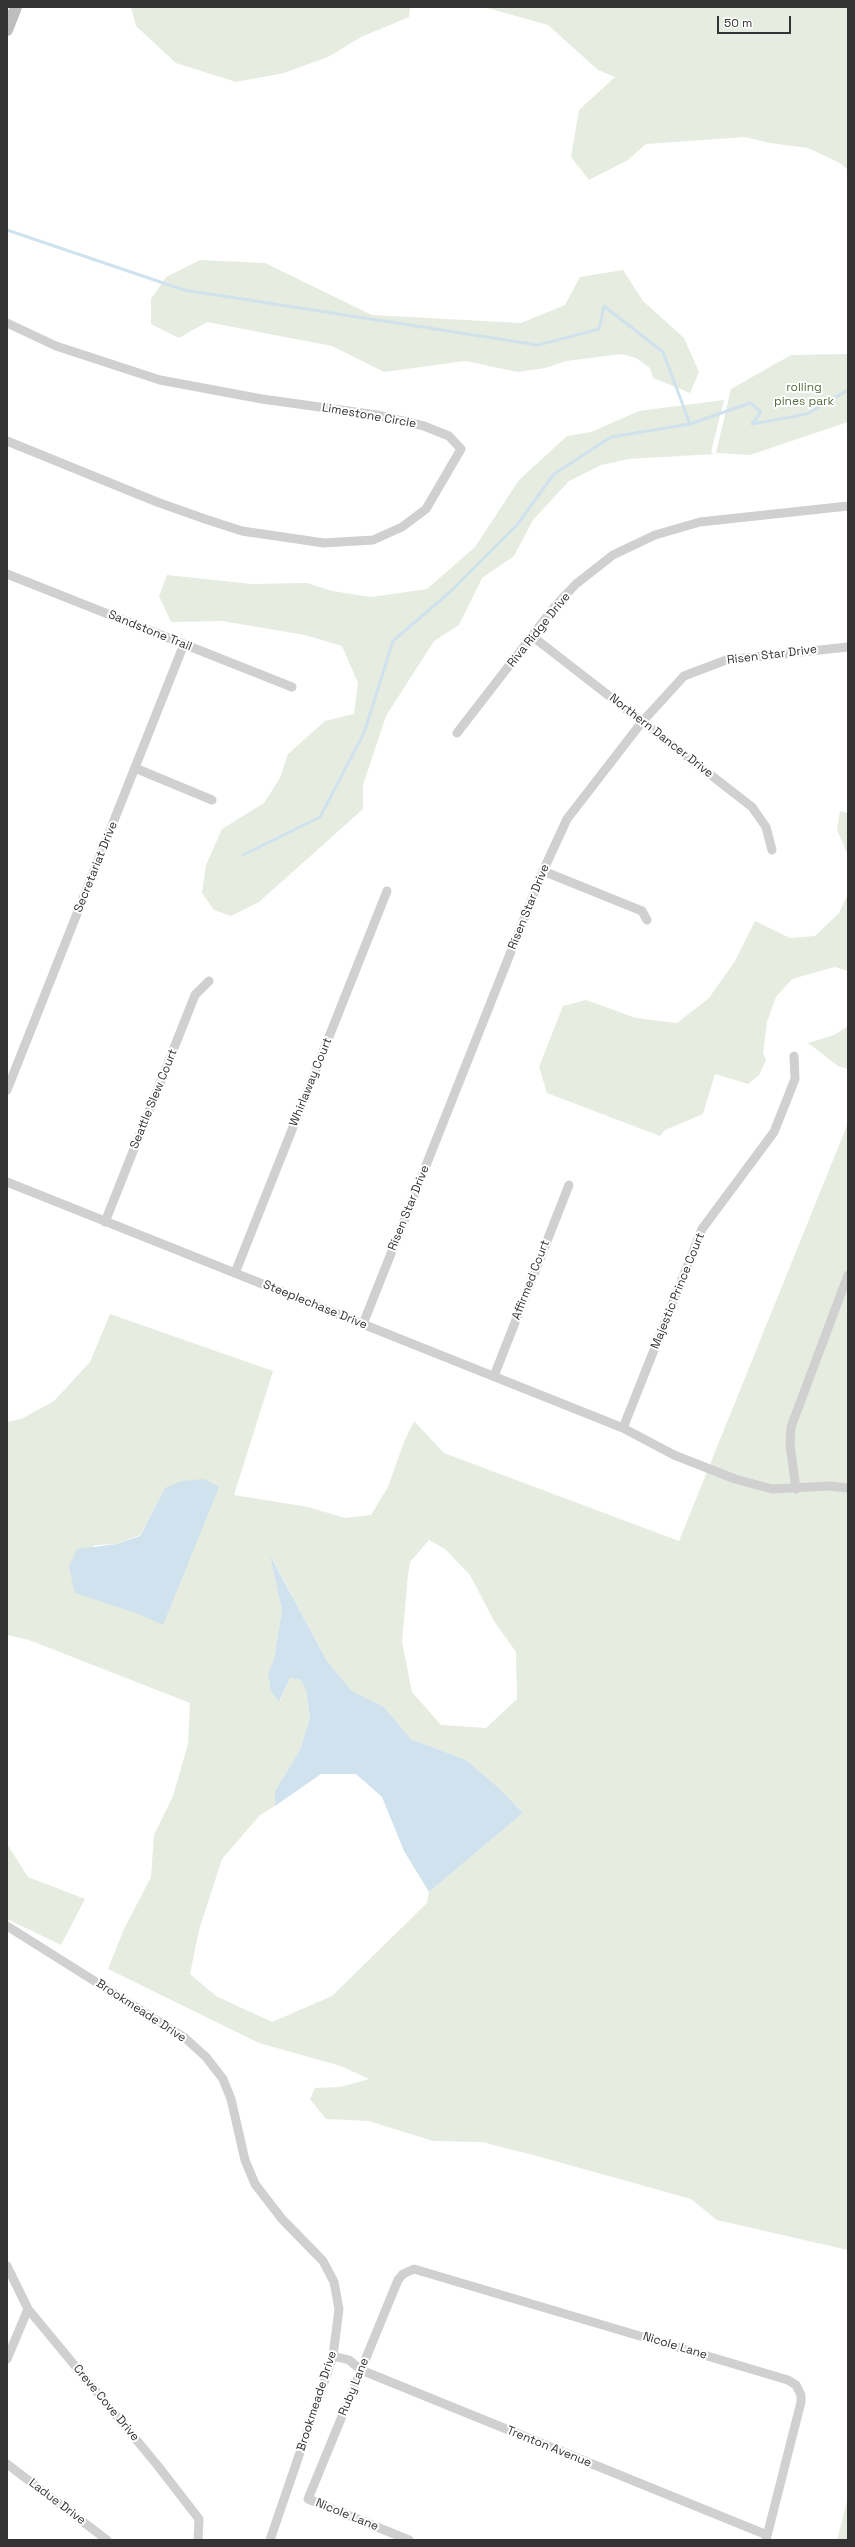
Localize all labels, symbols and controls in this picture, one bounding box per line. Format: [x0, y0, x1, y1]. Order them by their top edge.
scale bar [719, 8, 793, 34]
text: 50 m [724, 15, 752, 31]
park label: rolling pines park [774, 381, 834, 409]
street label: Limestone Circle [321, 401, 417, 431]
street label: Riva Ridge Drive [505, 590, 573, 670]
street label: Sandstone Trail [106, 608, 194, 654]
street label: Risen Star Drive [726, 642, 818, 668]
street label: Northern Dancer Drive [606, 691, 716, 781]
street label: Secretariat Drive [71, 820, 121, 914]
street label: Risen Star Drive [505, 862, 553, 952]
street label: Whirlaway Court [287, 1036, 335, 1128]
street label: Seattle Slew Court [127, 1047, 181, 1151]
street label: Risen Star Drive [385, 1163, 433, 1253]
street label: Majestic Prince Court [648, 1231, 708, 1351]
street label: Affirmed Court [509, 1238, 553, 1322]
street label: Steeplechase Drive [261, 1277, 369, 1333]
street label: Brookmeade Drive [93, 1977, 189, 2045]
street label: Nicole Lane [641, 2329, 709, 2363]
street label: Brookmeade Drive [294, 2349, 340, 2453]
street label: Ruby Lane [336, 2356, 372, 2418]
street label: Creve Cove Drive [70, 2362, 142, 2444]
street label: Trenton Avenue [504, 2423, 594, 2471]
street label: Ladue Drive [26, 2476, 88, 2528]
street label: Nicole Lane [313, 2496, 381, 2534]

